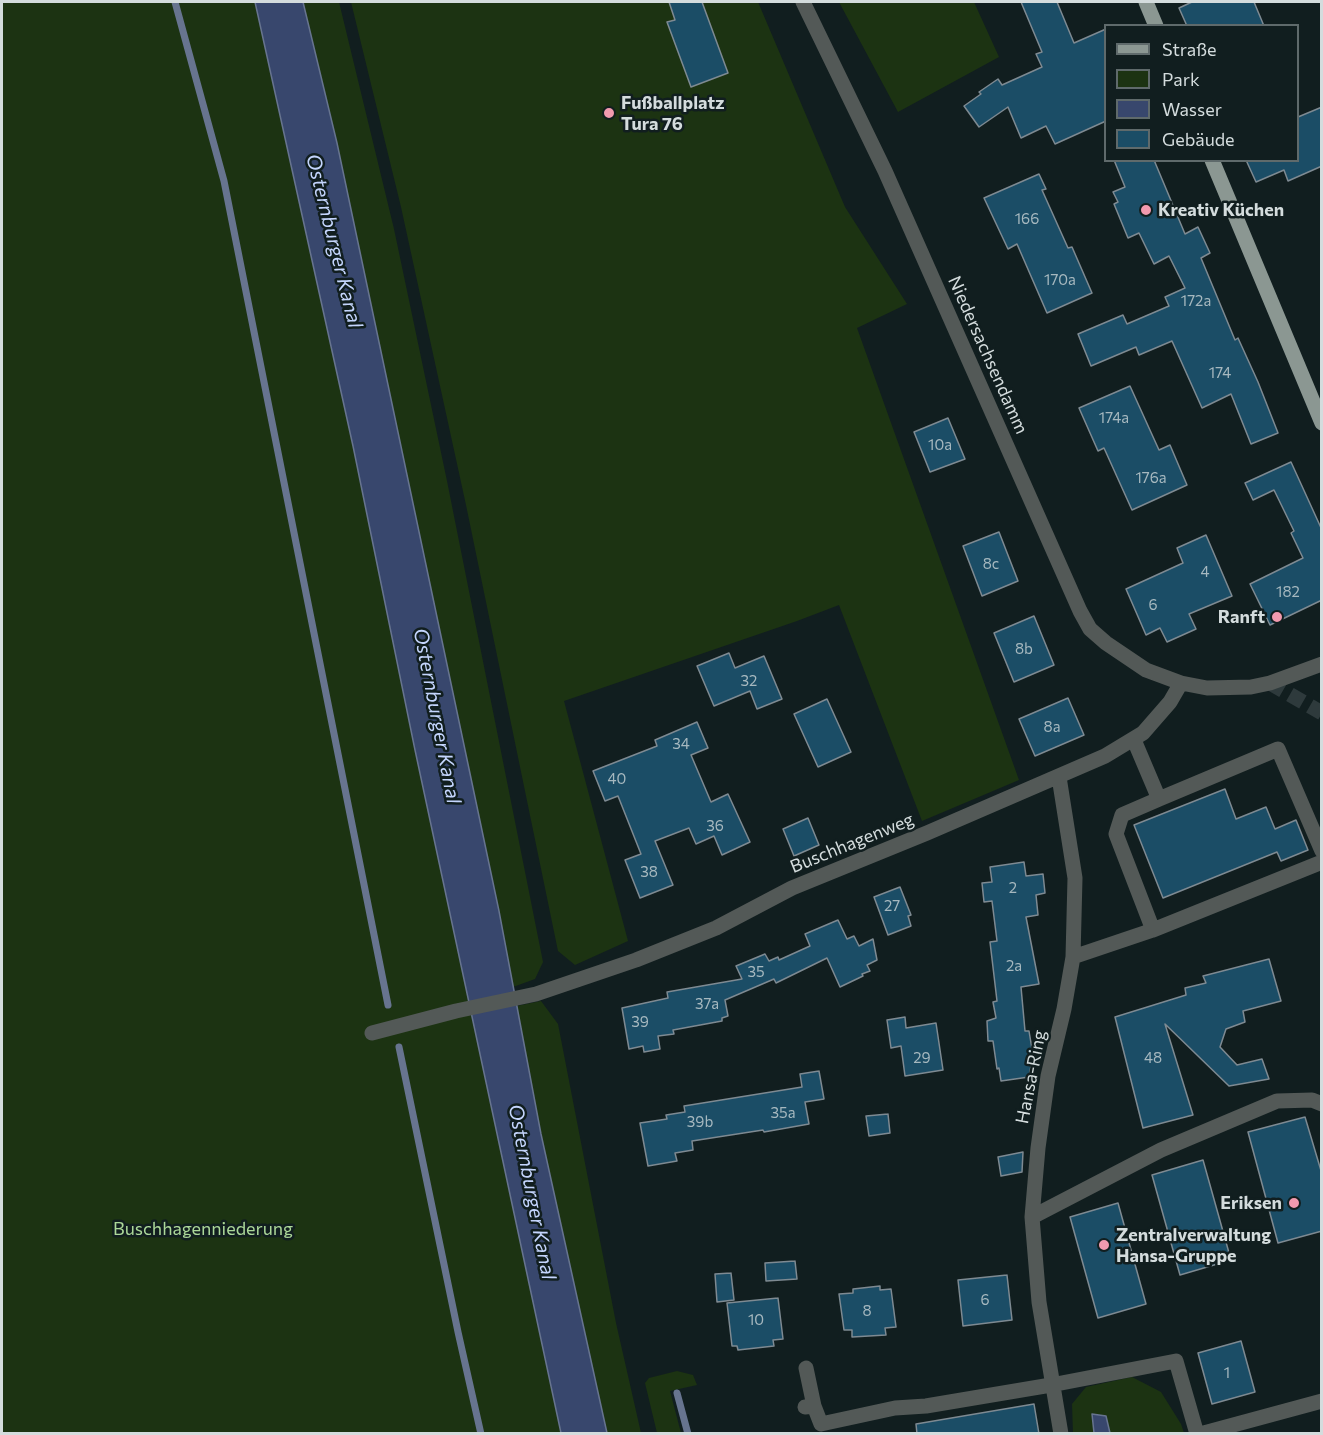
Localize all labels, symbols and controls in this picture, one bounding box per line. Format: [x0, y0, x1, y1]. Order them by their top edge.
legend [1104, 24, 1299, 162]
text: Straße [1162, 38, 1217, 60]
text: Park [1162, 68, 1200, 90]
place label: Fußballplatz Tura 76 [621, 92, 724, 134]
text: Wasser [1162, 98, 1222, 120]
marker: Fußballplatz Tura 76 [602, 106, 616, 120]
text: Gebäude [1162, 128, 1235, 150]
water label: Osternburger Kanal [301, 152, 367, 330]
place label: Kreativ Küchen [1158, 199, 1284, 221]
marker: Kreativ Küchen [1139, 203, 1153, 217]
house number: 166 [1015, 210, 1039, 228]
house number: 170a [1044, 271, 1076, 289]
street label: Niedersachsendamm [943, 273, 1033, 437]
house number: 172a [1181, 292, 1211, 310]
house number: 174 [1209, 364, 1231, 382]
house number: 174a [1099, 409, 1129, 427]
house number: 10a [928, 436, 952, 454]
house number: 176a [1135, 469, 1167, 487]
house number: 8c [983, 555, 999, 573]
house number: 4 [1201, 563, 1209, 581]
house number: 182 [1276, 583, 1300, 601]
house number: 6 [1148, 596, 1158, 614]
place label: Ranft [1218, 606, 1265, 628]
marker: Ranft [1270, 610, 1284, 624]
water label: Osternburger Kanal [408, 626, 466, 806]
house number: 8b [1015, 640, 1033, 658]
house number: 32 [741, 672, 757, 690]
house number: 8a [1044, 718, 1060, 736]
house number: 34 [672, 735, 690, 753]
house number: 40 [608, 770, 626, 788]
street label: Buschhagenweg [787, 808, 917, 878]
house number: 36 [706, 817, 724, 835]
house number: 38 [640, 863, 658, 881]
house number: 2 [1009, 879, 1017, 897]
house number: 27 [884, 897, 900, 915]
house number: 2a [1006, 957, 1022, 975]
house number: 35 [747, 963, 765, 981]
house number: 37a [695, 995, 719, 1013]
house number: 39 [631, 1013, 649, 1031]
street label: Hansa-Ring [1011, 1028, 1051, 1126]
house number: 29 [913, 1049, 931, 1067]
house number: 48 [1144, 1049, 1162, 1067]
water label: Osternburger Kanal [503, 1102, 561, 1282]
house number: 35a [770, 1104, 796, 1122]
house number: 39b [687, 1113, 713, 1131]
place label: Eriksen [1220, 1192, 1282, 1214]
marker: Eriksen [1287, 1196, 1301, 1210]
park label: Buschhagenniederung [113, 1218, 293, 1240]
place label: Zentralverwaltung Hansa-Gruppe [1116, 1224, 1271, 1266]
marker: Zentralverwaltung Hansa-Gruppe [1097, 1238, 1111, 1252]
house number: 6 [980, 1291, 990, 1309]
house number: 8 [862, 1302, 872, 1320]
house number: 10 [748, 1311, 764, 1329]
house number: 1 [1224, 1364, 1230, 1382]

